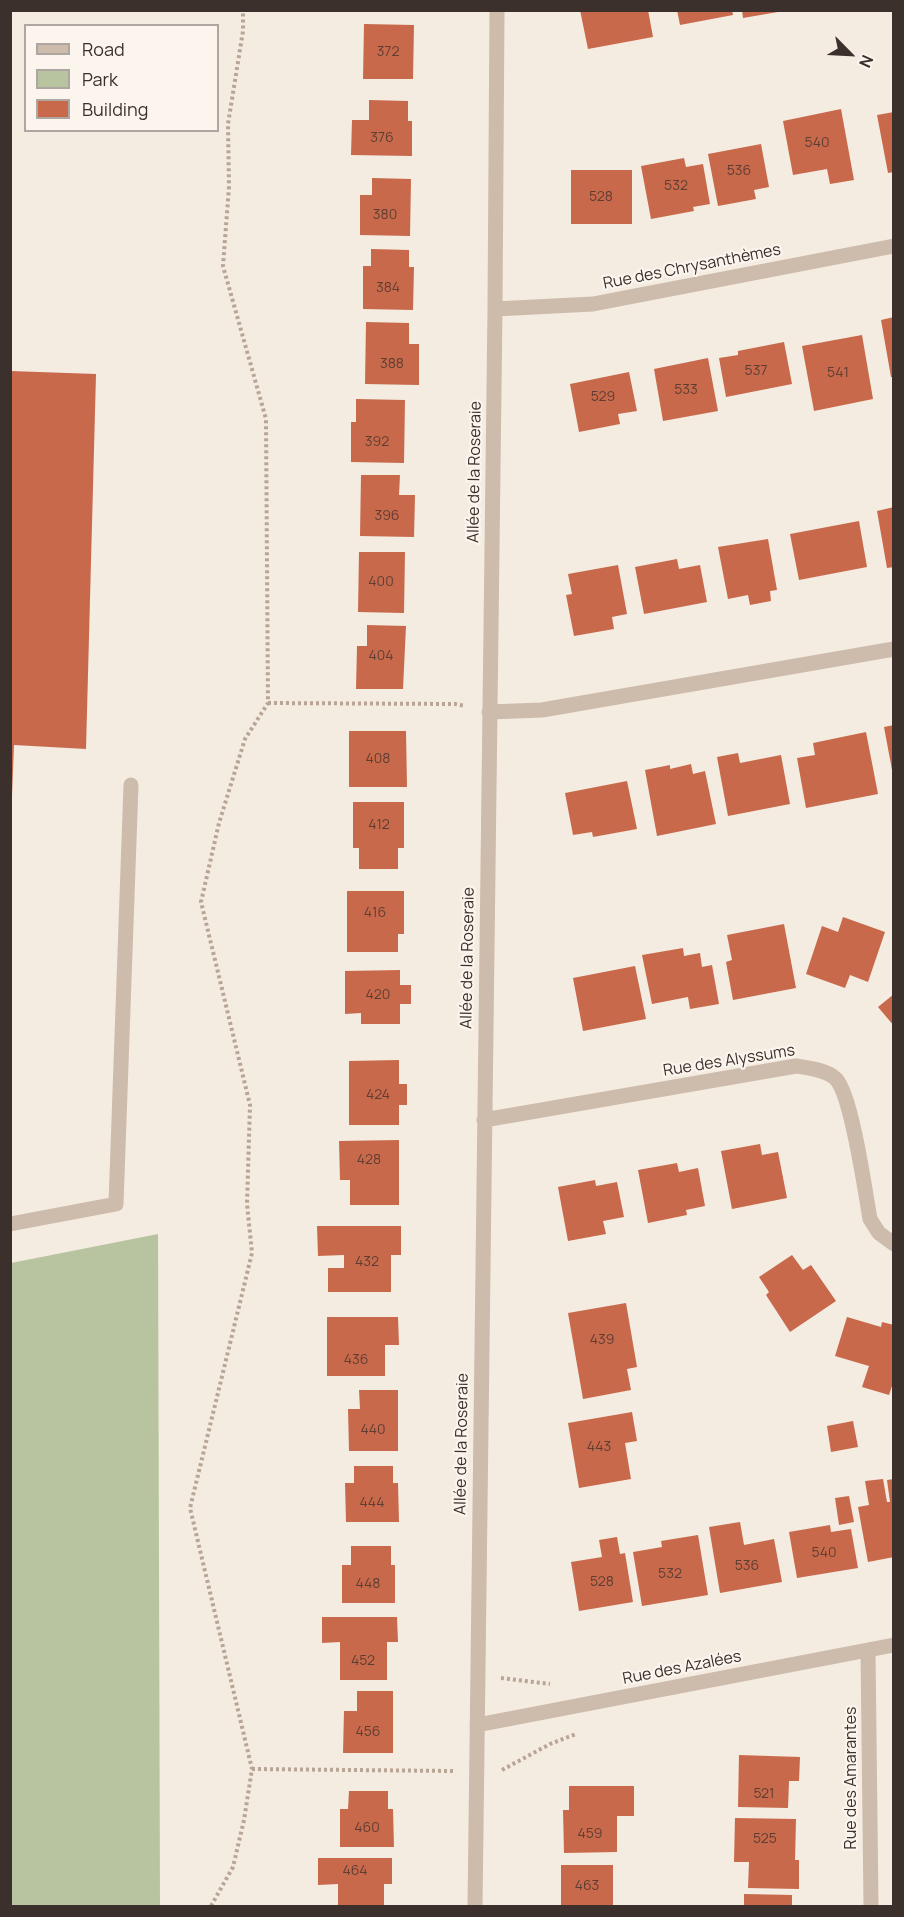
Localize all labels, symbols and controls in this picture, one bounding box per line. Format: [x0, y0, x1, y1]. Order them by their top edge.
legend [24, 24, 219, 132]
north arrow [820, 24, 880, 84]
text: Road [82, 37, 125, 61]
house number: 372 [377, 44, 399, 60]
text: N [854, 52, 879, 71]
text: Park [82, 67, 118, 91]
text: Building [82, 97, 148, 121]
house number: 376 [370, 130, 394, 146]
house number: 540 [805, 135, 829, 151]
house number: 536 [727, 163, 751, 179]
house number: 532 [664, 178, 688, 194]
house number: 528 [589, 189, 613, 205]
house number: 380 [373, 207, 397, 223]
street label: Rue des Chrysanthèmes [601, 240, 783, 294]
house number: 384 [376, 280, 400, 296]
house number: 388 [380, 356, 404, 372]
house number: 537 [745, 363, 767, 379]
house number: 541 [827, 365, 849, 381]
house number: 533 [674, 382, 698, 398]
house number: 529 [591, 389, 615, 405]
street label: Allée de la Roseraie [464, 401, 486, 543]
house number: 392 [365, 434, 389, 450]
house number: 396 [374, 508, 400, 524]
house number: 400 [368, 574, 394, 590]
house number: 404 [368, 648, 394, 664]
house number: 408 [366, 751, 390, 767]
house number: 412 [368, 817, 390, 833]
street label: Allée de la Roseraie [457, 887, 479, 1029]
house number: 416 [364, 905, 386, 921]
house number: 420 [366, 987, 390, 1003]
street label: Rue des Alyssums [662, 1041, 796, 1081]
house number: 424 [366, 1087, 390, 1103]
house number: 428 [357, 1152, 381, 1168]
house number: 432 [355, 1254, 379, 1270]
house number: 439 [590, 1332, 614, 1348]
house number: 436 [344, 1352, 368, 1368]
street label: Allée de la Roseraie [451, 1373, 473, 1515]
house number: 440 [360, 1422, 386, 1438]
house number: 443 [587, 1439, 611, 1455]
house number: 444 [359, 1495, 385, 1511]
house number: 540 [812, 1545, 836, 1561]
house number: 536 [735, 1558, 759, 1574]
house number: 532 [658, 1566, 682, 1582]
house number: 528 [590, 1574, 614, 1590]
house number: 448 [356, 1576, 380, 1592]
street label: Rue des Azalées [621, 1647, 743, 1689]
house number: 452 [351, 1653, 375, 1669]
street label: Rue des Amarantes [842, 1707, 862, 1849]
house number: 456 [355, 1724, 381, 1740]
house number: 521 [753, 1786, 775, 1802]
house number: 460 [354, 1820, 380, 1836]
house number: 459 [577, 1826, 603, 1842]
house number: 525 [753, 1831, 777, 1847]
house number: 464 [342, 1863, 368, 1879]
house number: 463 [575, 1878, 599, 1894]

